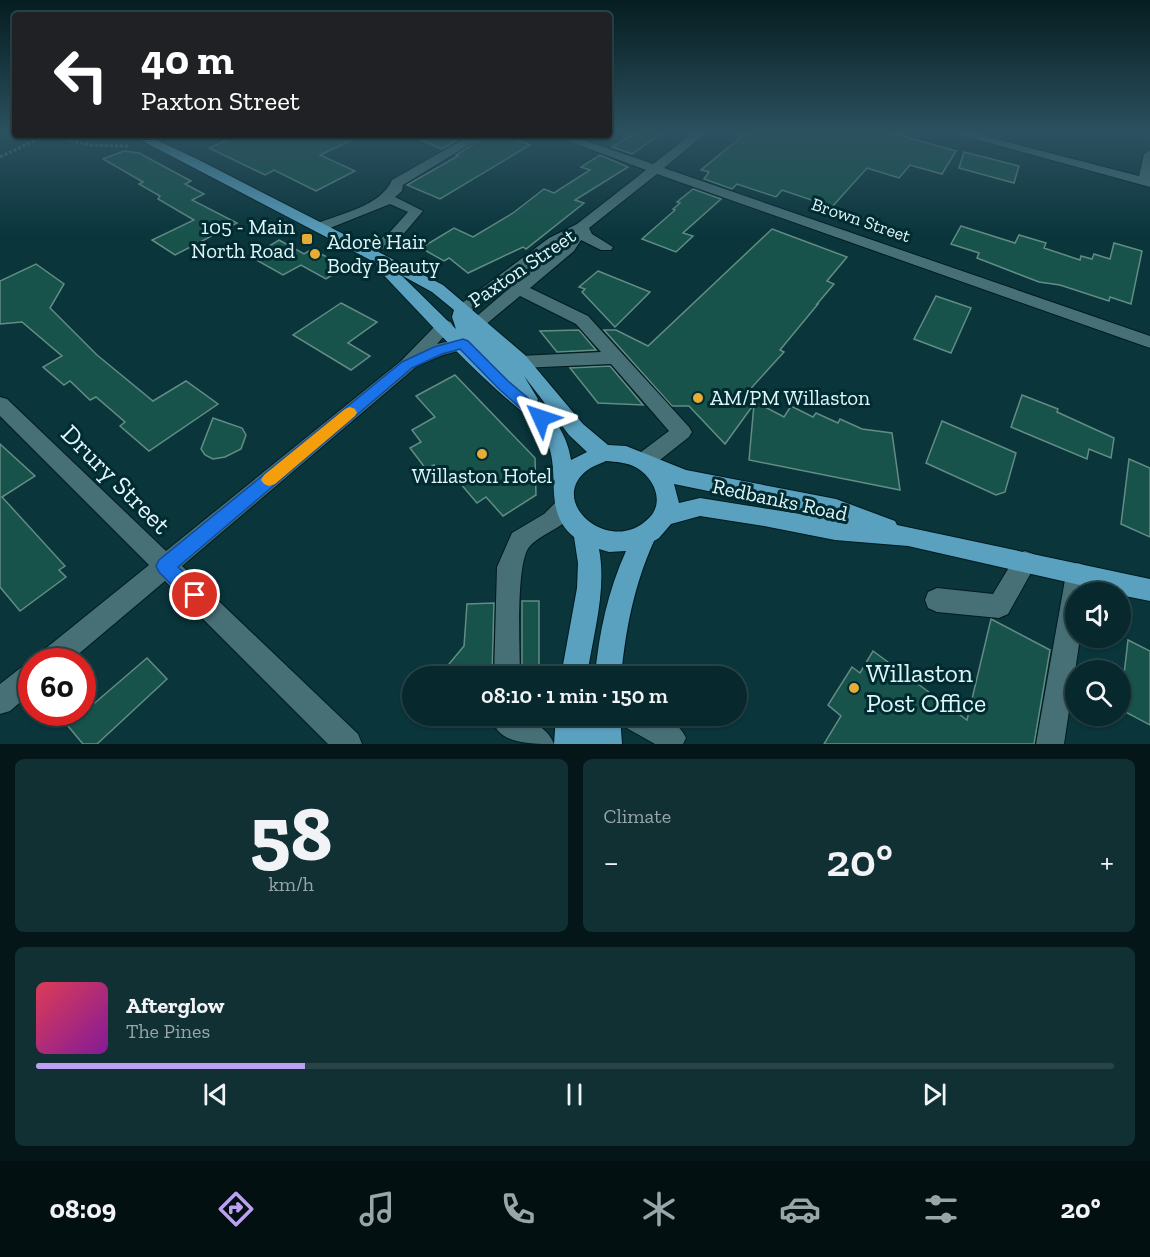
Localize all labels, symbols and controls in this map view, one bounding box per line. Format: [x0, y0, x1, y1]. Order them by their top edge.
text: 40 m [141, 34, 234, 85]
icon: left [42, 36, 120, 114]
text: Paxton Street [141, 85, 300, 117]
street label: Brown Street [809, 193, 914, 247]
place label: 105 - Main North Road [191, 214, 295, 263]
street label: Paxton Street [464, 223, 580, 313]
place label: Adorè Hair Body Beauty [327, 229, 440, 278]
marker: 105 - Main North Road [300, 232, 314, 246]
marker: Adorè Hair Body Beauty [308, 247, 322, 261]
place label: AM/PM Willaston [710, 385, 870, 410]
position arrow [509, 386, 573, 450]
marker: AM/PM Willaston [691, 391, 705, 405]
street label: Drury Street [55, 418, 178, 541]
marker: Willaston Hotel [475, 447, 489, 461]
place label: Willaston Hotel [412, 463, 553, 488]
street label: Redbanks Road [710, 473, 850, 526]
pin [169, 569, 220, 620]
icon: arrive [178, 578, 211, 611]
map controls [1065, 582, 1131, 726]
button: sound [1065, 582, 1131, 648]
speed limit sign: 60 [18, 648, 96, 726]
place label: Willaston Post Office [866, 657, 986, 719]
button: search [1065, 660, 1131, 726]
marker: Willaston Post Office [847, 681, 861, 695]
text: 08:10 · 1 min · 150 m [481, 682, 668, 709]
text: 58 [250, 786, 333, 880]
text: Climate [604, 804, 671, 828]
text: 20° [826, 834, 893, 888]
text: − [604, 842, 619, 881]
text: + [1100, 842, 1114, 881]
text: km/h [268, 872, 314, 896]
text: Afterglow [126, 992, 224, 1019]
text: The Pines [126, 1019, 210, 1043]
icon: previous [199, 1078, 232, 1111]
icon: pause [558, 1078, 591, 1111]
icon: next [918, 1078, 951, 1111]
icon: directions [215, 1188, 257, 1230]
icon: music [356, 1188, 398, 1230]
icon: phone [497, 1188, 539, 1230]
icon: climate [638, 1188, 680, 1230]
icon: car [779, 1188, 821, 1230]
icon: filters [920, 1188, 962, 1230]
text: 08:09 [49, 1193, 116, 1225]
text: 20° [1061, 1193, 1100, 1225]

